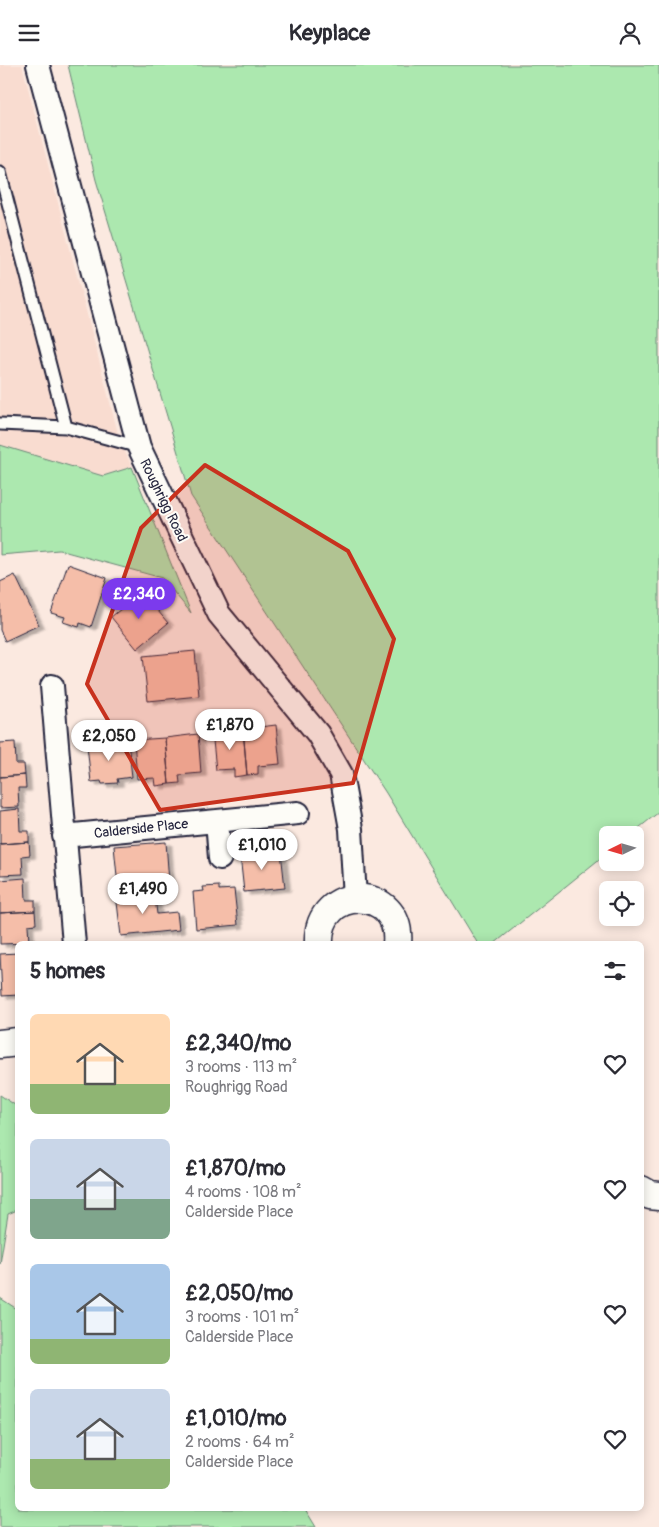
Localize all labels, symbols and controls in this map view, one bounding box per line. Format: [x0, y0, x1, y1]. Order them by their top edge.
icon: menu [15, 19, 43, 47]
text: Keyplace [289, 19, 370, 47]
icon: person [616, 19, 644, 47]
street label: Roughrigg Road [136, 456, 191, 545]
pin: £2,340 [98, 577, 180, 620]
text: £2,340 [113, 584, 165, 604]
pin: £1,870 [189, 709, 271, 751]
text: £1,870 [206, 715, 254, 735]
pin: £2,050 [68, 719, 150, 762]
text: £2,050 [82, 726, 136, 746]
street label: Calderside Place [93, 815, 189, 842]
north arrow [599, 826, 644, 871]
map controls [599, 826, 644, 926]
pin: £1,010 [221, 829, 303, 871]
text: £1,010 [238, 835, 286, 855]
pin: £1,490 [102, 873, 184, 915]
text: £1,490 [118, 879, 168, 899]
button: locate [599, 881, 644, 926]
icon: filters [601, 957, 629, 985]
text: 5 homes [30, 958, 105, 985]
text: £2,340/mo [185, 1030, 291, 1057]
icon: home [70, 1034, 130, 1094]
icon: heart [601, 1050, 629, 1078]
text: 3 rooms · 113 m² [185, 1057, 297, 1077]
text: Roughrigg Road [185, 1077, 288, 1097]
text: £1,870/mo [185, 1155, 286, 1182]
icon: home [70, 1159, 130, 1219]
icon: heart [601, 1175, 629, 1203]
text: 4 rooms · 108 m² [185, 1182, 302, 1202]
text: Calderside Place [185, 1202, 293, 1222]
text: £2,050/mo [185, 1280, 293, 1307]
icon: home [70, 1284, 130, 1344]
icon: heart [601, 1300, 629, 1328]
text: 3 rooms · 101 m² [185, 1307, 299, 1327]
text: Calderside Place [185, 1327, 293, 1347]
text: £1,010/mo [185, 1405, 286, 1432]
icon: home [70, 1409, 130, 1469]
icon: heart [601, 1425, 629, 1453]
text: 2 rooms · 64 m² [185, 1432, 295, 1452]
text: Calderside Place [185, 1452, 293, 1472]

